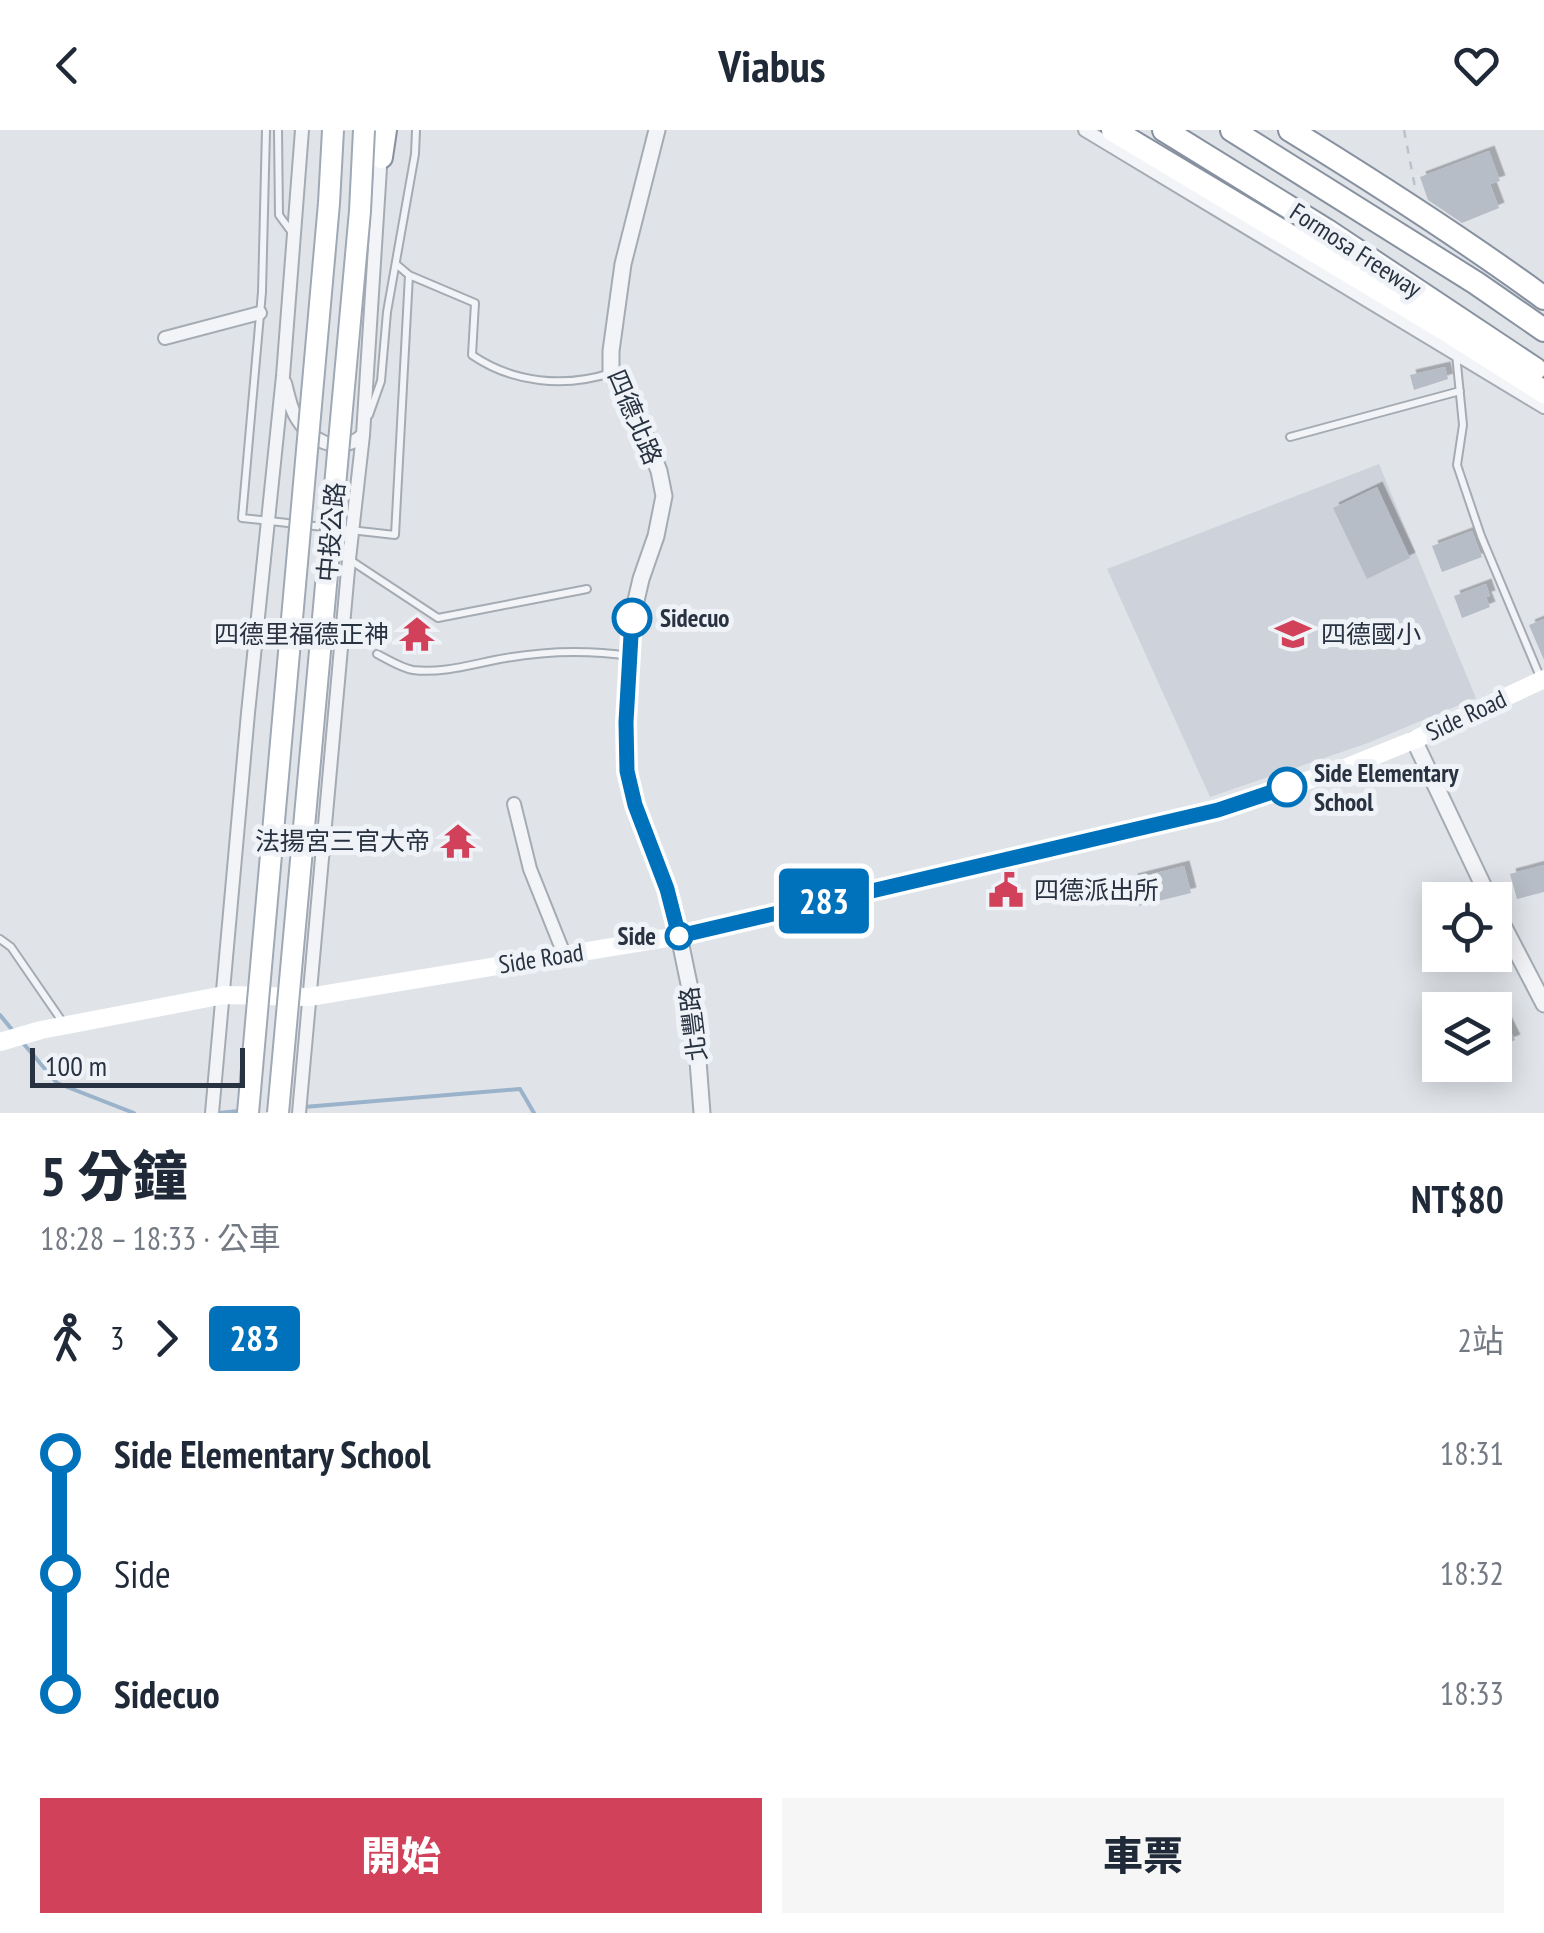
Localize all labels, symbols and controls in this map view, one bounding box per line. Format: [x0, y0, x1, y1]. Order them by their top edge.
text: Viabus [718, 36, 826, 94]
icon: back [40, 38, 95, 93]
icon: heart [1449, 38, 1504, 93]
street label: Formosa Freeway [1284, 196, 1428, 305]
street label: 四德北路 [601, 365, 669, 469]
street label: 中投公路 [311, 481, 351, 583]
marker: Sidecuo [613, 599, 651, 637]
place label: Sidecuo [660, 602, 729, 634]
temple icon: 四德里福德正神 [398, 615, 436, 653]
school or university icon: 四德國小 [1274, 615, 1312, 653]
place label: 四德里福德正神 [214, 618, 389, 650]
place label: 四德國小 [1321, 618, 1421, 650]
street label: Side Road [1421, 682, 1511, 748]
place label: Side Elementary School [1314, 757, 1460, 818]
marker: Side Elementary School [1268, 768, 1306, 806]
temple icon: 法揚宮三官大帝 [439, 822, 477, 860]
place label: 法揚宮三官大帝 [255, 825, 430, 857]
line badge: 283 [766, 868, 882, 934]
public building icon: 四德派出所 [987, 871, 1025, 909]
place label: 四德派出所 [1034, 874, 1159, 906]
text: 283 [799, 878, 849, 924]
map controls [1422, 882, 1512, 1082]
button: locate [1422, 882, 1512, 972]
place label: Side [618, 920, 656, 952]
marker: Side [666, 923, 692, 949]
street label: Side Road [496, 936, 586, 980]
street label: 北豐路 [673, 985, 713, 1063]
button: layers [1422, 992, 1512, 1082]
scale bar [30, 1043, 245, 1088]
text: 100 m [45, 1047, 107, 1084]
text: 5 分鐘 [40, 1140, 188, 1211]
text: NT$80 [1411, 1174, 1504, 1223]
text: 18:28 – 18:33 · 公車 [40, 1217, 281, 1259]
icon: walk [40, 1311, 95, 1366]
icon: forward [139, 1311, 194, 1366]
text: 283 [229, 1315, 280, 1361]
text: 3 [110, 1317, 124, 1359]
text: 2站 [1458, 1319, 1504, 1361]
text: Side Elementary School [114, 1429, 430, 1478]
text: 18:31 [1440, 1432, 1504, 1474]
text: Side [114, 1549, 171, 1598]
text: 18:32 [1440, 1552, 1504, 1594]
text: Sidecuo [114, 1669, 220, 1718]
text: 18:33 [1440, 1672, 1504, 1714]
button: 開始 [40, 1798, 762, 1913]
button: 車票 [782, 1798, 1504, 1913]

